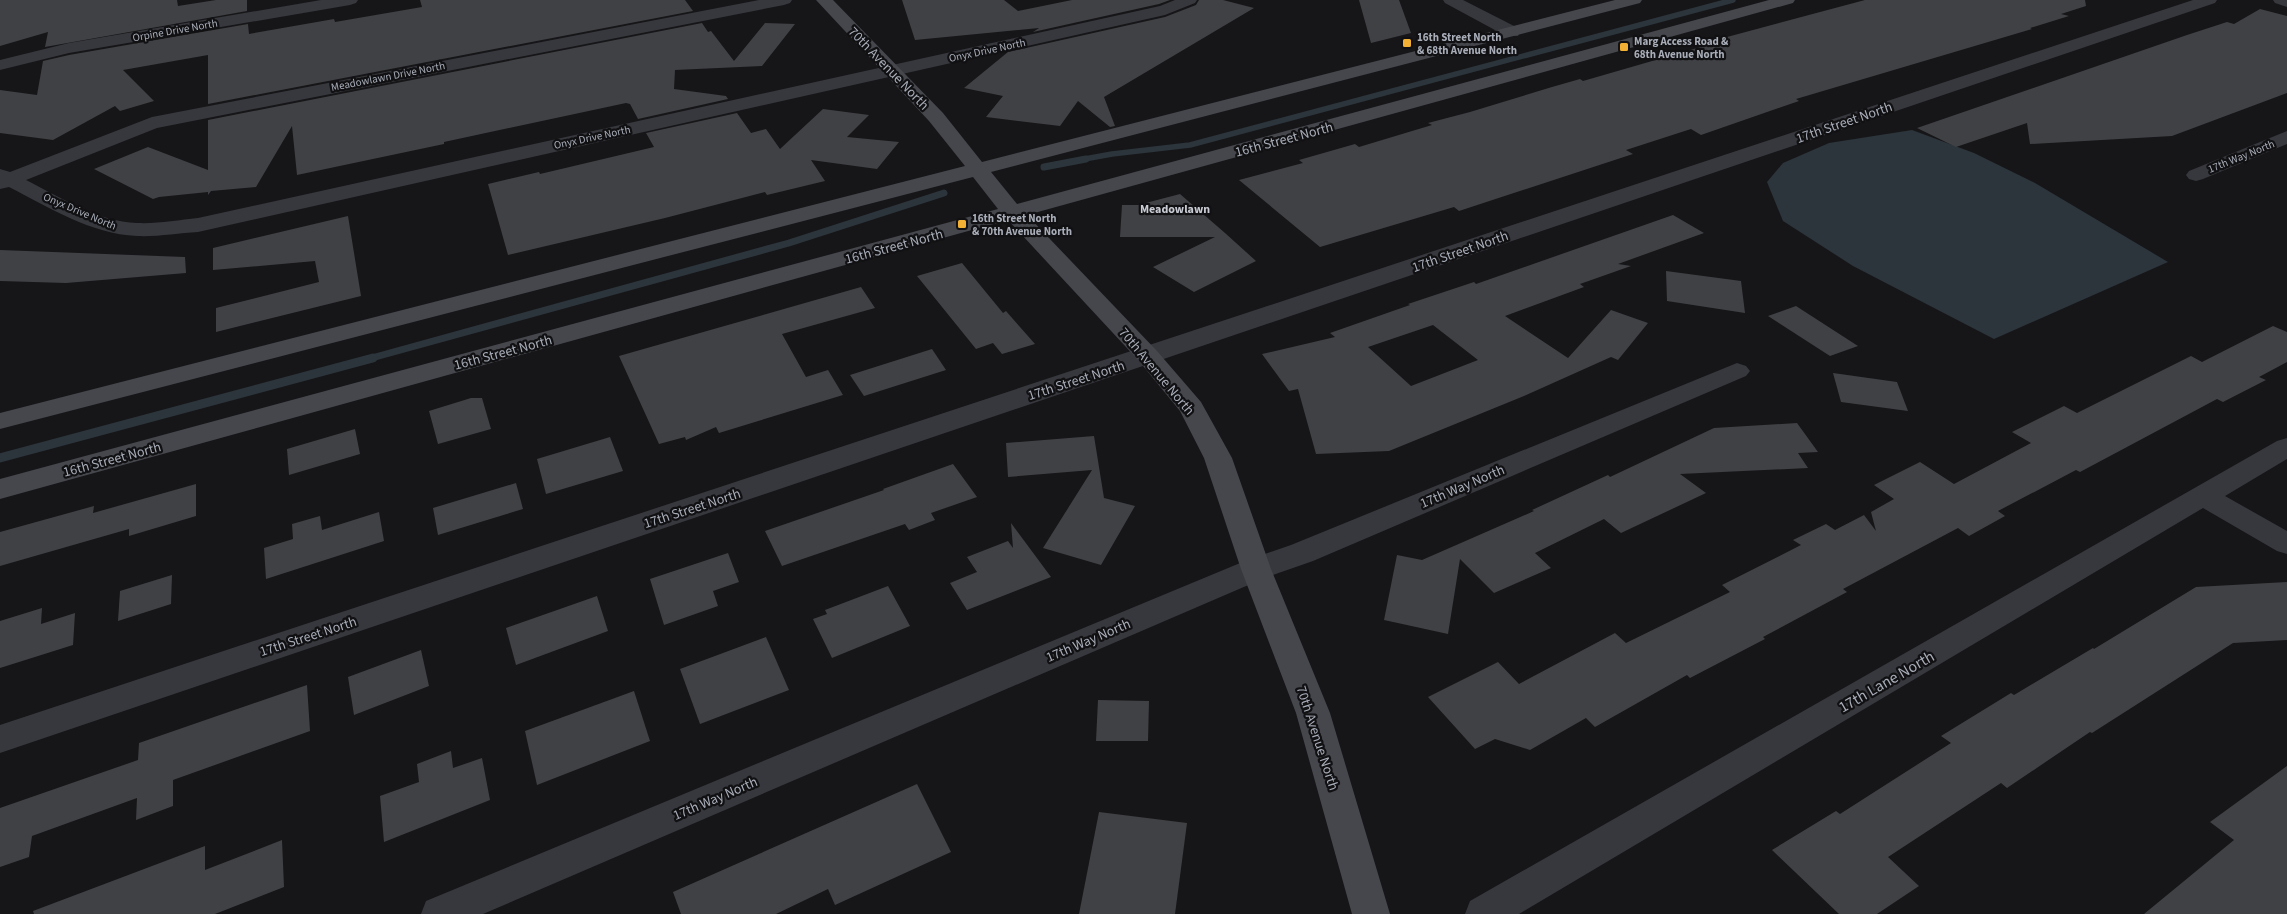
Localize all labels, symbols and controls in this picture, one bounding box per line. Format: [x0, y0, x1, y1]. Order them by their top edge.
street label: Orpine Drive North [131, 16, 219, 45]
street label: 70th Avenue North [843, 23, 933, 115]
place label: 16th Street North & 68th Avenue North [1417, 30, 1517, 58]
place label: Marg Access Road & 68th Avenue North [1634, 34, 1729, 62]
street label: Onyx Drive North [947, 35, 1027, 66]
marker: 16th Street North & 68th Avenue North [1401, 37, 1413, 49]
marker: Marg Access Road & 68th Avenue North [1618, 41, 1630, 53]
street label: Meadowlawn Drive North [330, 58, 446, 95]
street label: 17th Street North [1793, 97, 1895, 149]
street label: 16th Street North [1233, 117, 1336, 163]
street label: Onyx Drive North [552, 122, 632, 153]
street label: 17th Way North [2206, 136, 2277, 177]
street label: Onyx Drive North [41, 189, 119, 234]
district label: Meadowlawn [1140, 201, 1210, 218]
place label: 16th Street North & 70th Avenue North [972, 211, 1072, 239]
marker: 16th Street North & 70th Avenue North [956, 218, 968, 230]
street label: 16th Street North [843, 224, 946, 270]
street label: 17th Street North [1409, 226, 1511, 278]
street label: 70th Avenue North [1114, 324, 1199, 420]
street label: 16th Street North [452, 330, 555, 376]
street label: 17th Street North [1025, 356, 1127, 406]
street label: 16th Street North [61, 437, 164, 483]
street label: 17th Way North [1417, 460, 1508, 514]
street label: 17th Street North [641, 484, 743, 534]
street label: 17th Street North [257, 612, 359, 662]
street label: 17th Way North [1043, 614, 1134, 668]
street label: 17th Lane North [1834, 645, 1939, 718]
street label: 70th Avenue North [1291, 683, 1343, 793]
street label: 17th Way North [670, 772, 761, 826]

